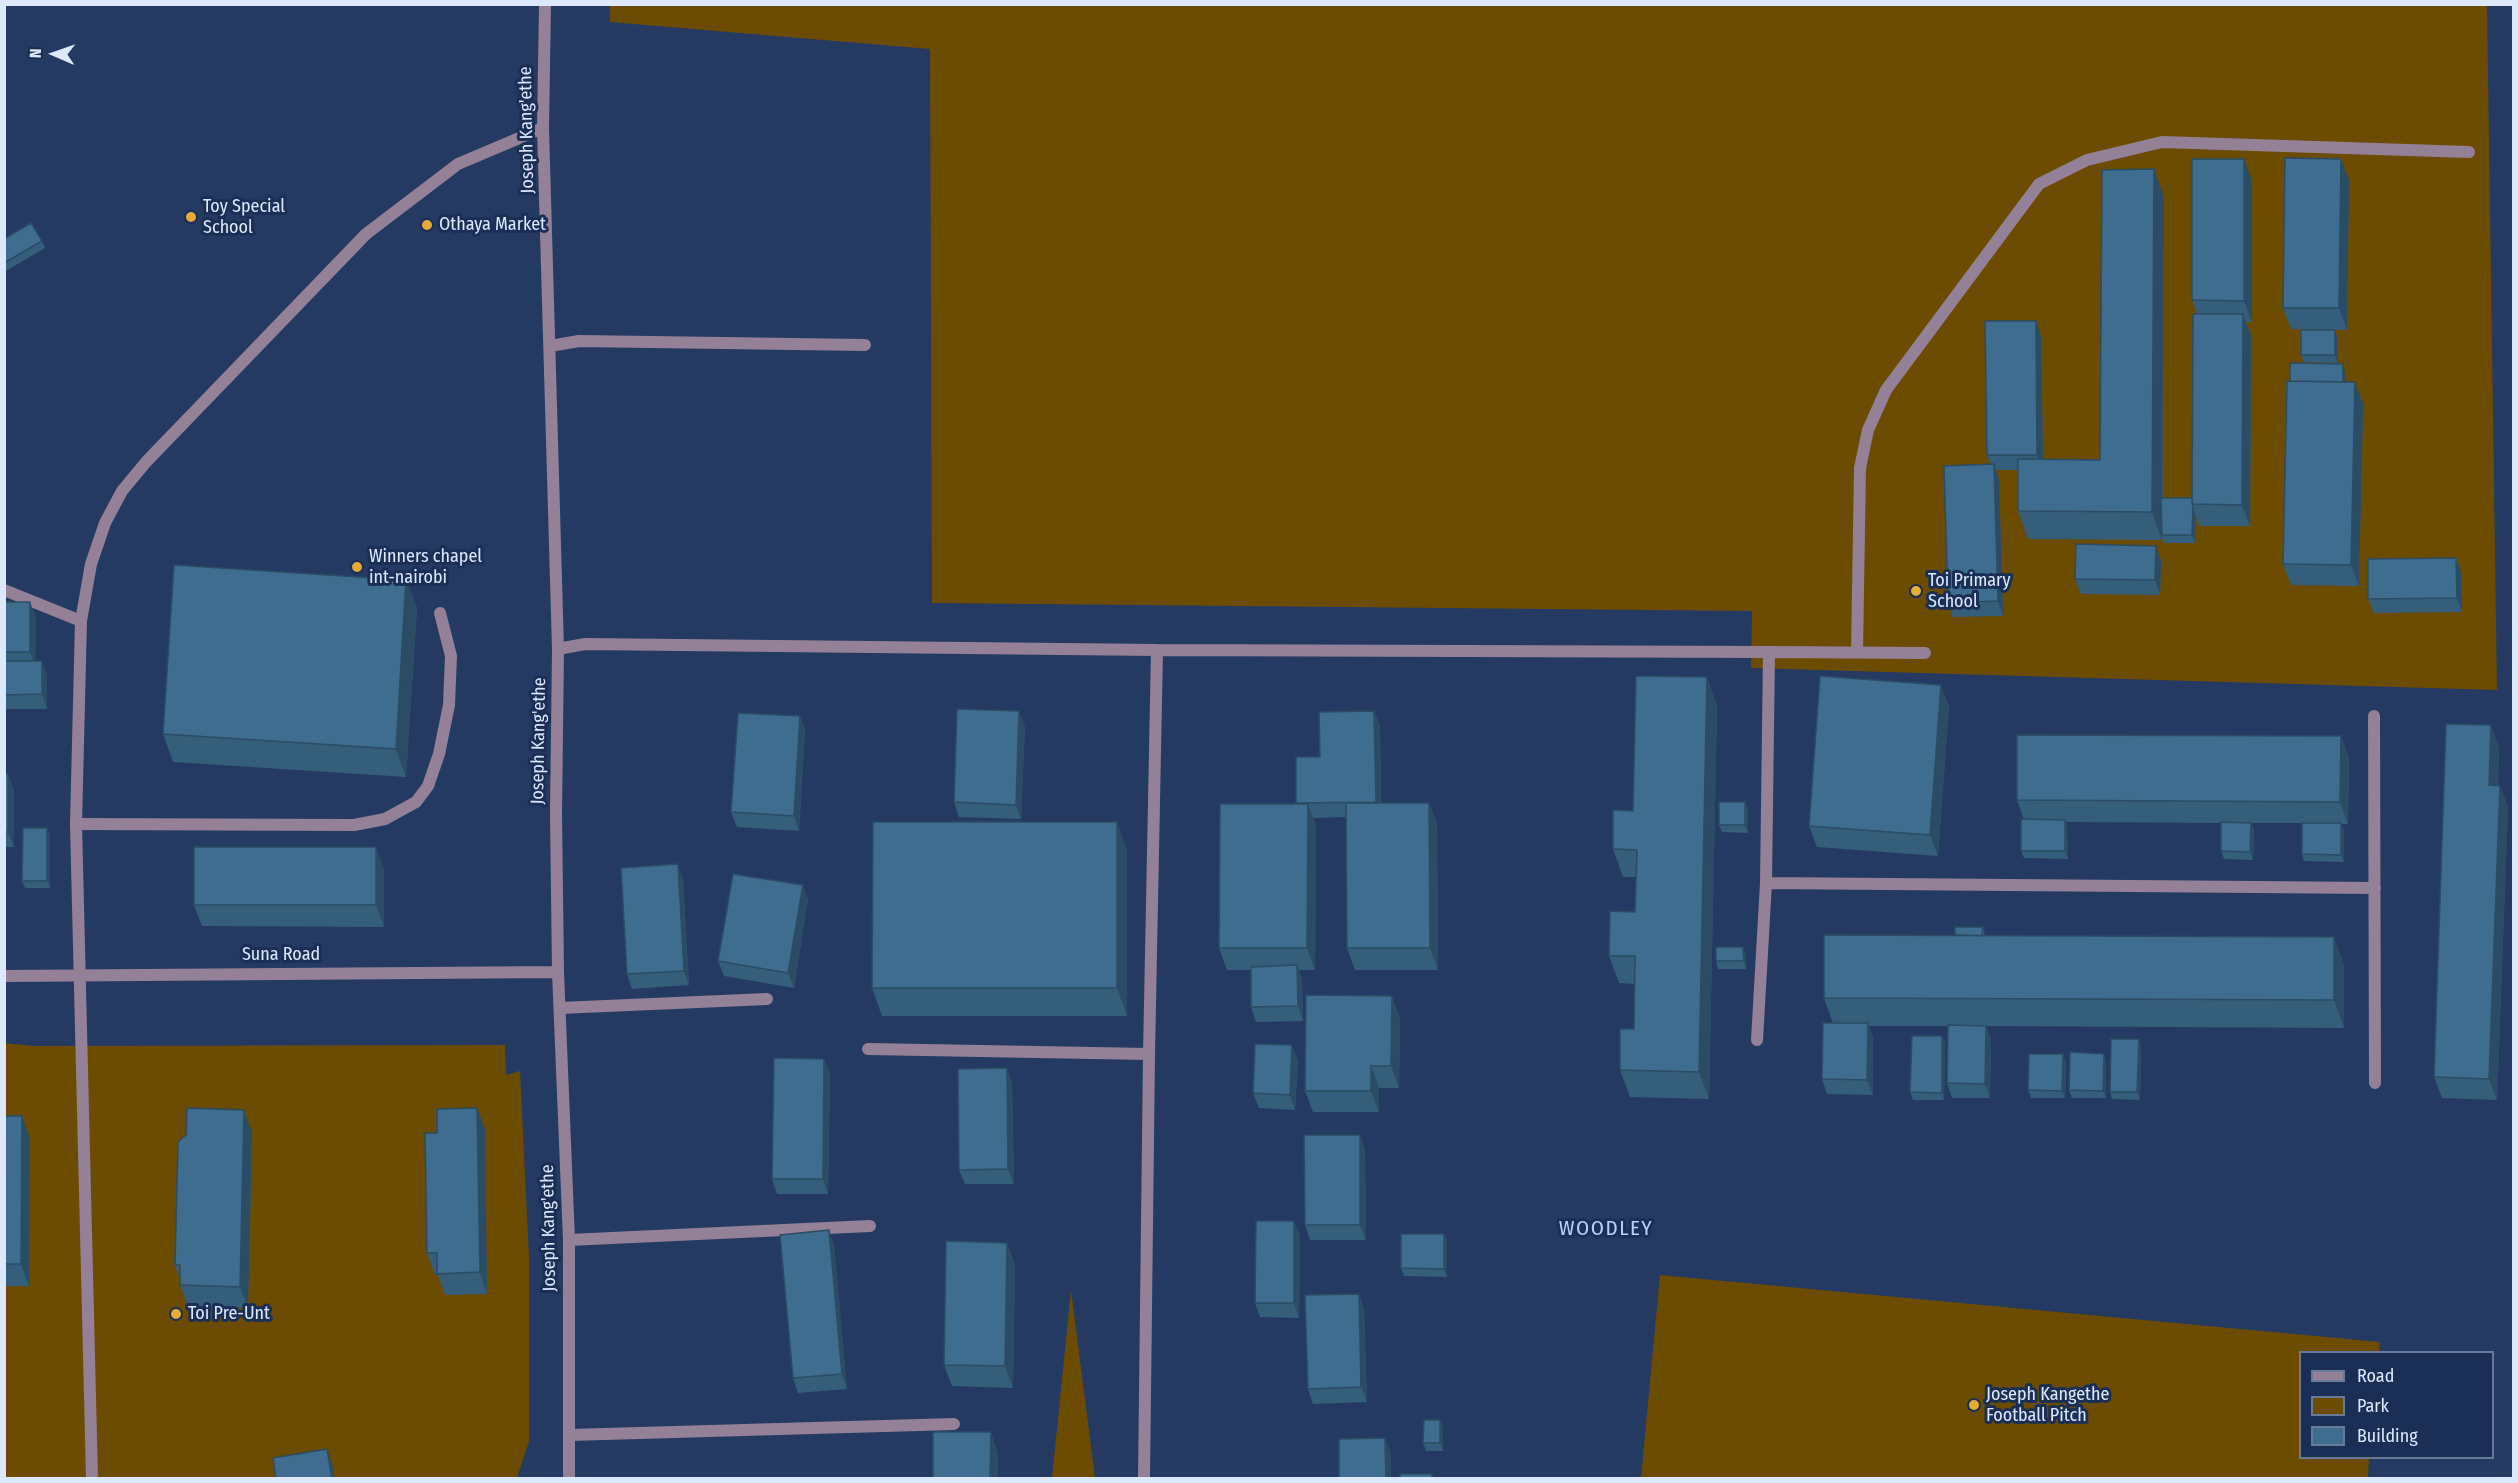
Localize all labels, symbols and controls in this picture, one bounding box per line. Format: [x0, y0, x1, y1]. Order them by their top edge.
north arrow [24, 24, 84, 84]
text: N [26, 48, 45, 58]
street label: Joseph Kang'ethe [515, 66, 539, 194]
place label: Toy Special School [203, 196, 285, 238]
marker: Toy Special School [184, 210, 198, 224]
place label: Othaya Market [439, 214, 546, 236]
marker: Othaya Market [420, 218, 434, 232]
place label: Winners chapel int-nairobi [369, 546, 482, 588]
marker: Winners chapel int-nairobi [350, 560, 364, 574]
place label: Toi Primary School [1928, 570, 2010, 612]
marker: Toi Primary School [1909, 584, 1923, 598]
street label: Joseph Kang'ethe [527, 677, 551, 805]
street label: Suna Road [242, 944, 320, 966]
street label: Joseph Kang'ethe [537, 1164, 561, 1292]
district label: WOODLEY [1559, 1216, 1653, 1242]
place label: Toi Pre-Unt [188, 1303, 270, 1325]
marker: Toi Pre-Unt [169, 1307, 183, 1321]
legend [2299, 1351, 2494, 1459]
text: Road [2357, 1365, 2394, 1387]
place label: Joseph Kangethe Football Pitch [1986, 1384, 2109, 1426]
text: Park [2357, 1395, 2389, 1417]
marker: Joseph Kangethe Football Pitch [1967, 1398, 1981, 1412]
text: Building [2357, 1425, 2418, 1447]

